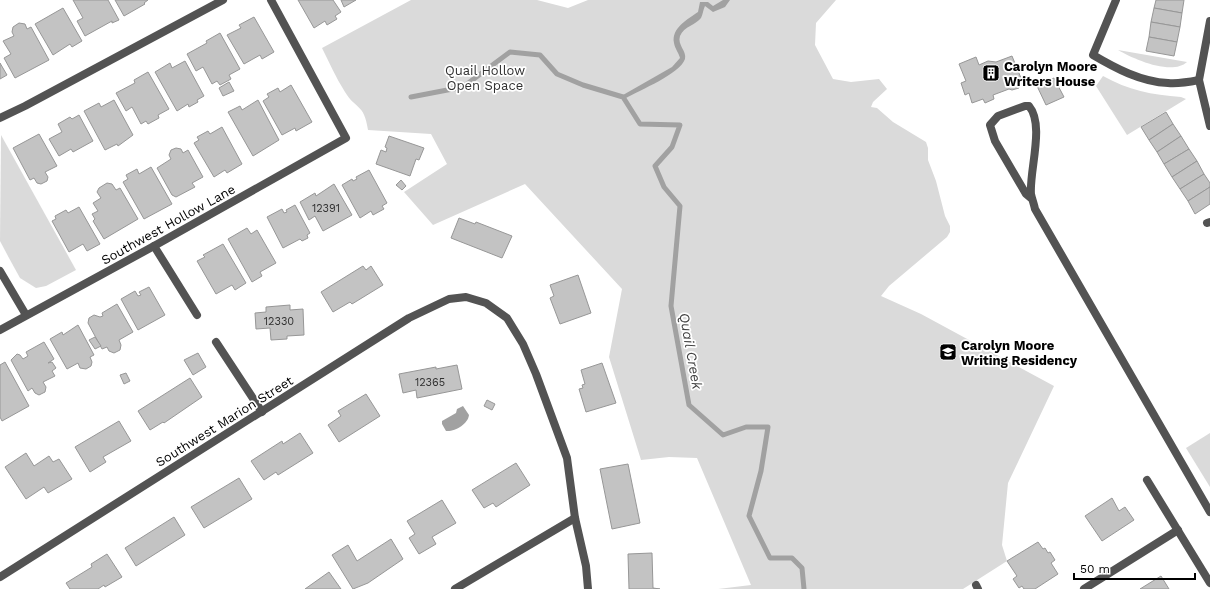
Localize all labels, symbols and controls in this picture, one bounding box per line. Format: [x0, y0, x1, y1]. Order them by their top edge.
place label: Carolyn Moore Writers House [1004, 59, 1098, 89]
park label: Quail Hollow Open Space [445, 63, 525, 93]
building icon: Carolyn Moore Writers House [981, 63, 1001, 83]
street label: Southwest Hollow Lane [99, 181, 238, 268]
house number: 12391 [312, 202, 340, 215]
water label: Quail Creek [676, 311, 706, 391]
house number: 12330 [264, 315, 294, 328]
place label: Carolyn Moore Writing Residency [961, 338, 1078, 368]
school or university icon: Carolyn Moore Writing Residency [938, 342, 958, 362]
street label: Southwest Marion Street [153, 373, 296, 470]
house number: 12365 [415, 376, 445, 389]
scale bar [1074, 555, 1195, 581]
text: 50 m [1080, 562, 1110, 576]

